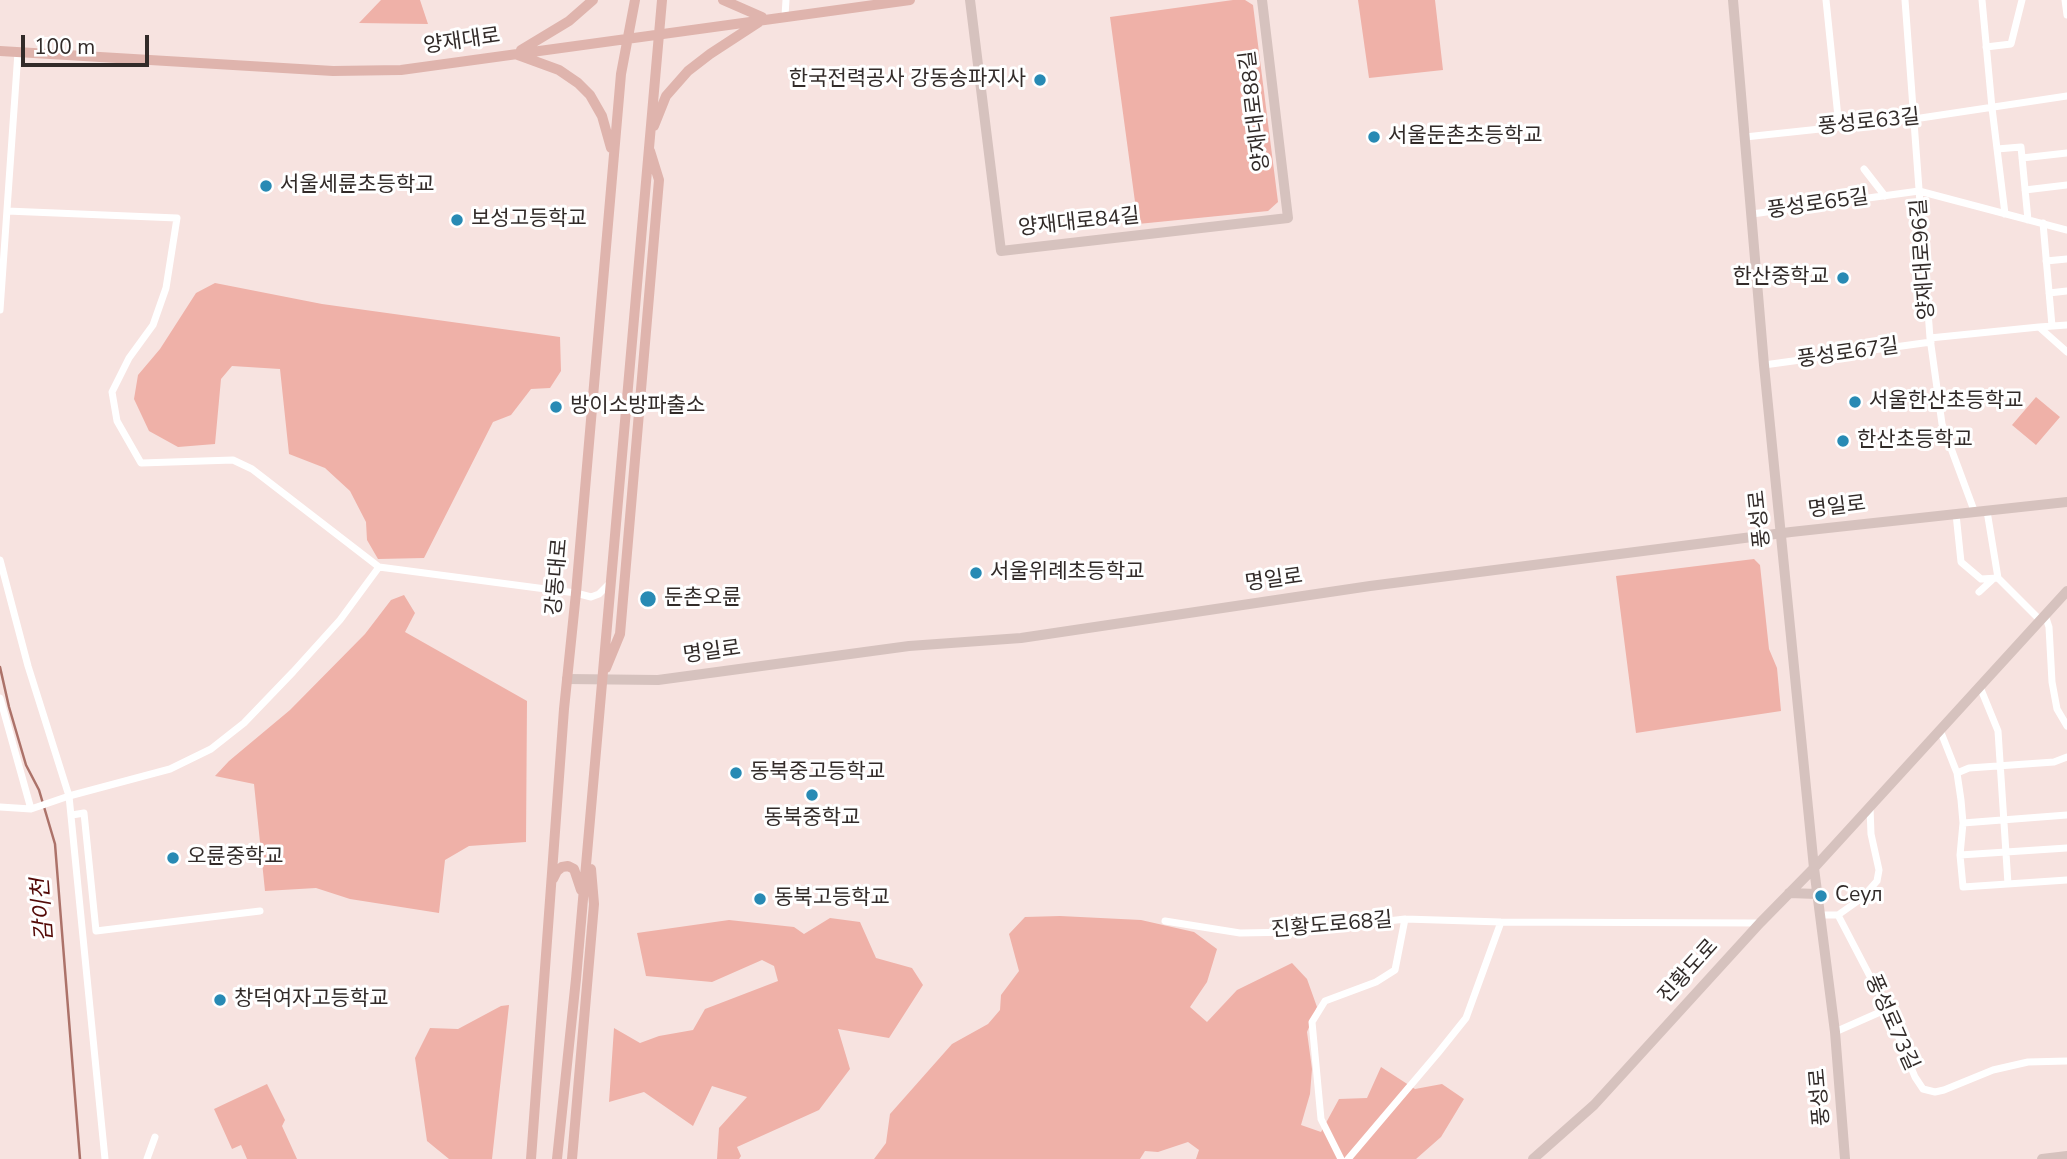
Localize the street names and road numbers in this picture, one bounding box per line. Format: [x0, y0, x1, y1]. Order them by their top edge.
street label: 양재대로 [422, 24, 502, 60]
street label: 양재대로88길 [1236, 49, 1276, 173]
street label: 풍성로63길 [1817, 105, 1921, 141]
street label: 풍성로65길 [1766, 185, 1870, 225]
street label: 양재대로96길 [1907, 197, 1941, 321]
street label: 양재대로84길 [1017, 204, 1141, 242]
street label: 풍성로67길 [1796, 334, 1900, 374]
street label: 풍성로 [1745, 489, 1777, 549]
street label: 명일로 [1807, 492, 1867, 524]
street label: 강동대로 [542, 537, 574, 617]
street label: 명일로 [1244, 564, 1304, 598]
street label: 명일로 [682, 636, 742, 670]
street label: 진황도로68길 [1270, 908, 1394, 944]
street label: 진황도로 [1654, 935, 1724, 1009]
street label: 풍성로73길 [1859, 971, 1923, 1075]
street label: 풍성로 [1806, 1067, 1836, 1127]

